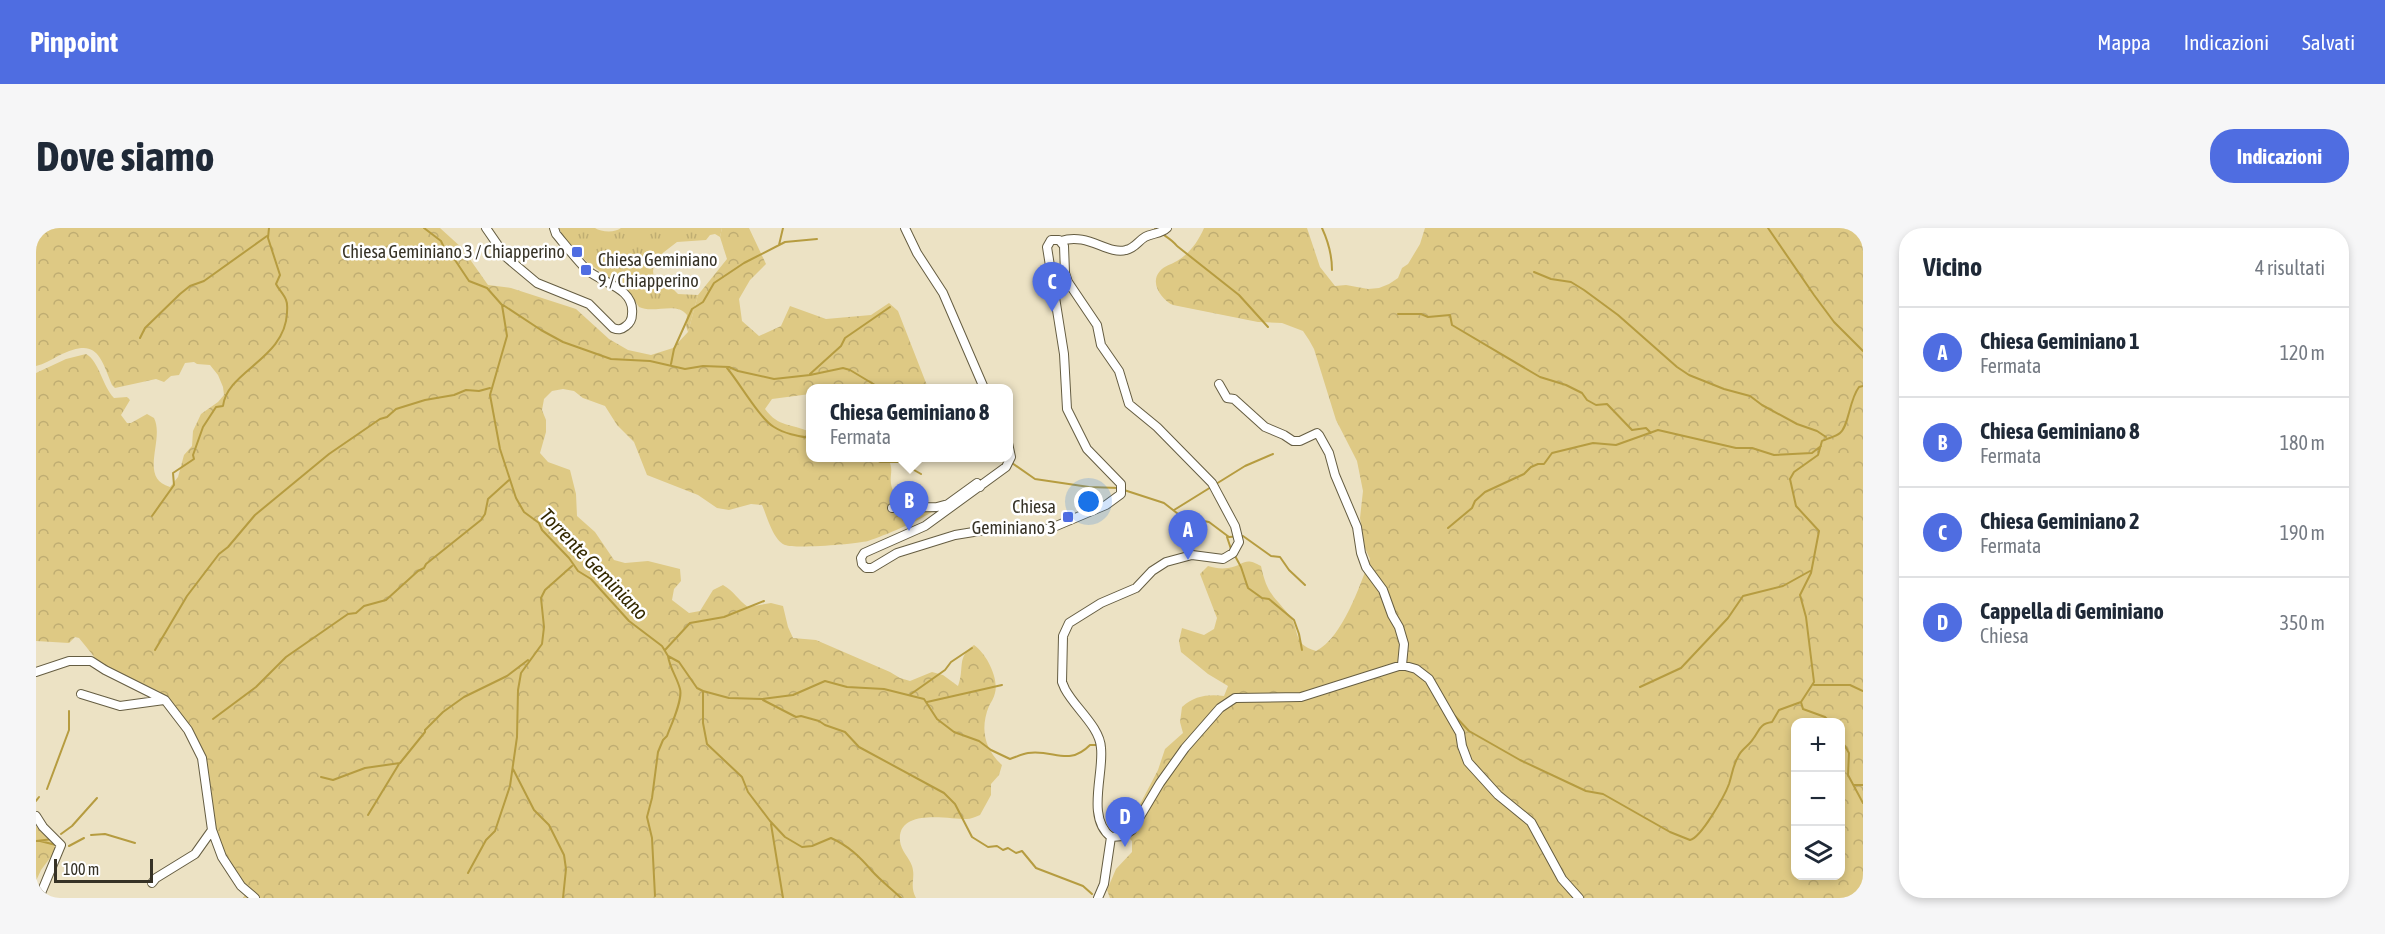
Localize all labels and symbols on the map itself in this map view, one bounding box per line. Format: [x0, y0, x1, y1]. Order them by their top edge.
place label: Chiesa Geminiano 3 / Chiapperino [342, 241, 565, 262]
marker: Chiesa Geminiano 3 / Chiapperino [570, 245, 584, 259]
place label: Chiesa Geminiano 9 / Chiapperino [598, 249, 718, 291]
pin: C [1032, 262, 1072, 312]
marker: Chiesa Geminiano 9 / Chiapperino [579, 263, 593, 277]
pin: B [890, 482, 928, 531]
your location [1074, 487, 1103, 516]
place label: Chiesa Geminiano 3 [972, 496, 1056, 538]
water label: Torrente Geminiano [535, 503, 653, 624]
marker: Chiesa Geminiano 3 [1061, 510, 1075, 524]
pin: A [1168, 510, 1208, 560]
pin: D [1106, 798, 1144, 847]
scale bar [54, 856, 153, 884]

